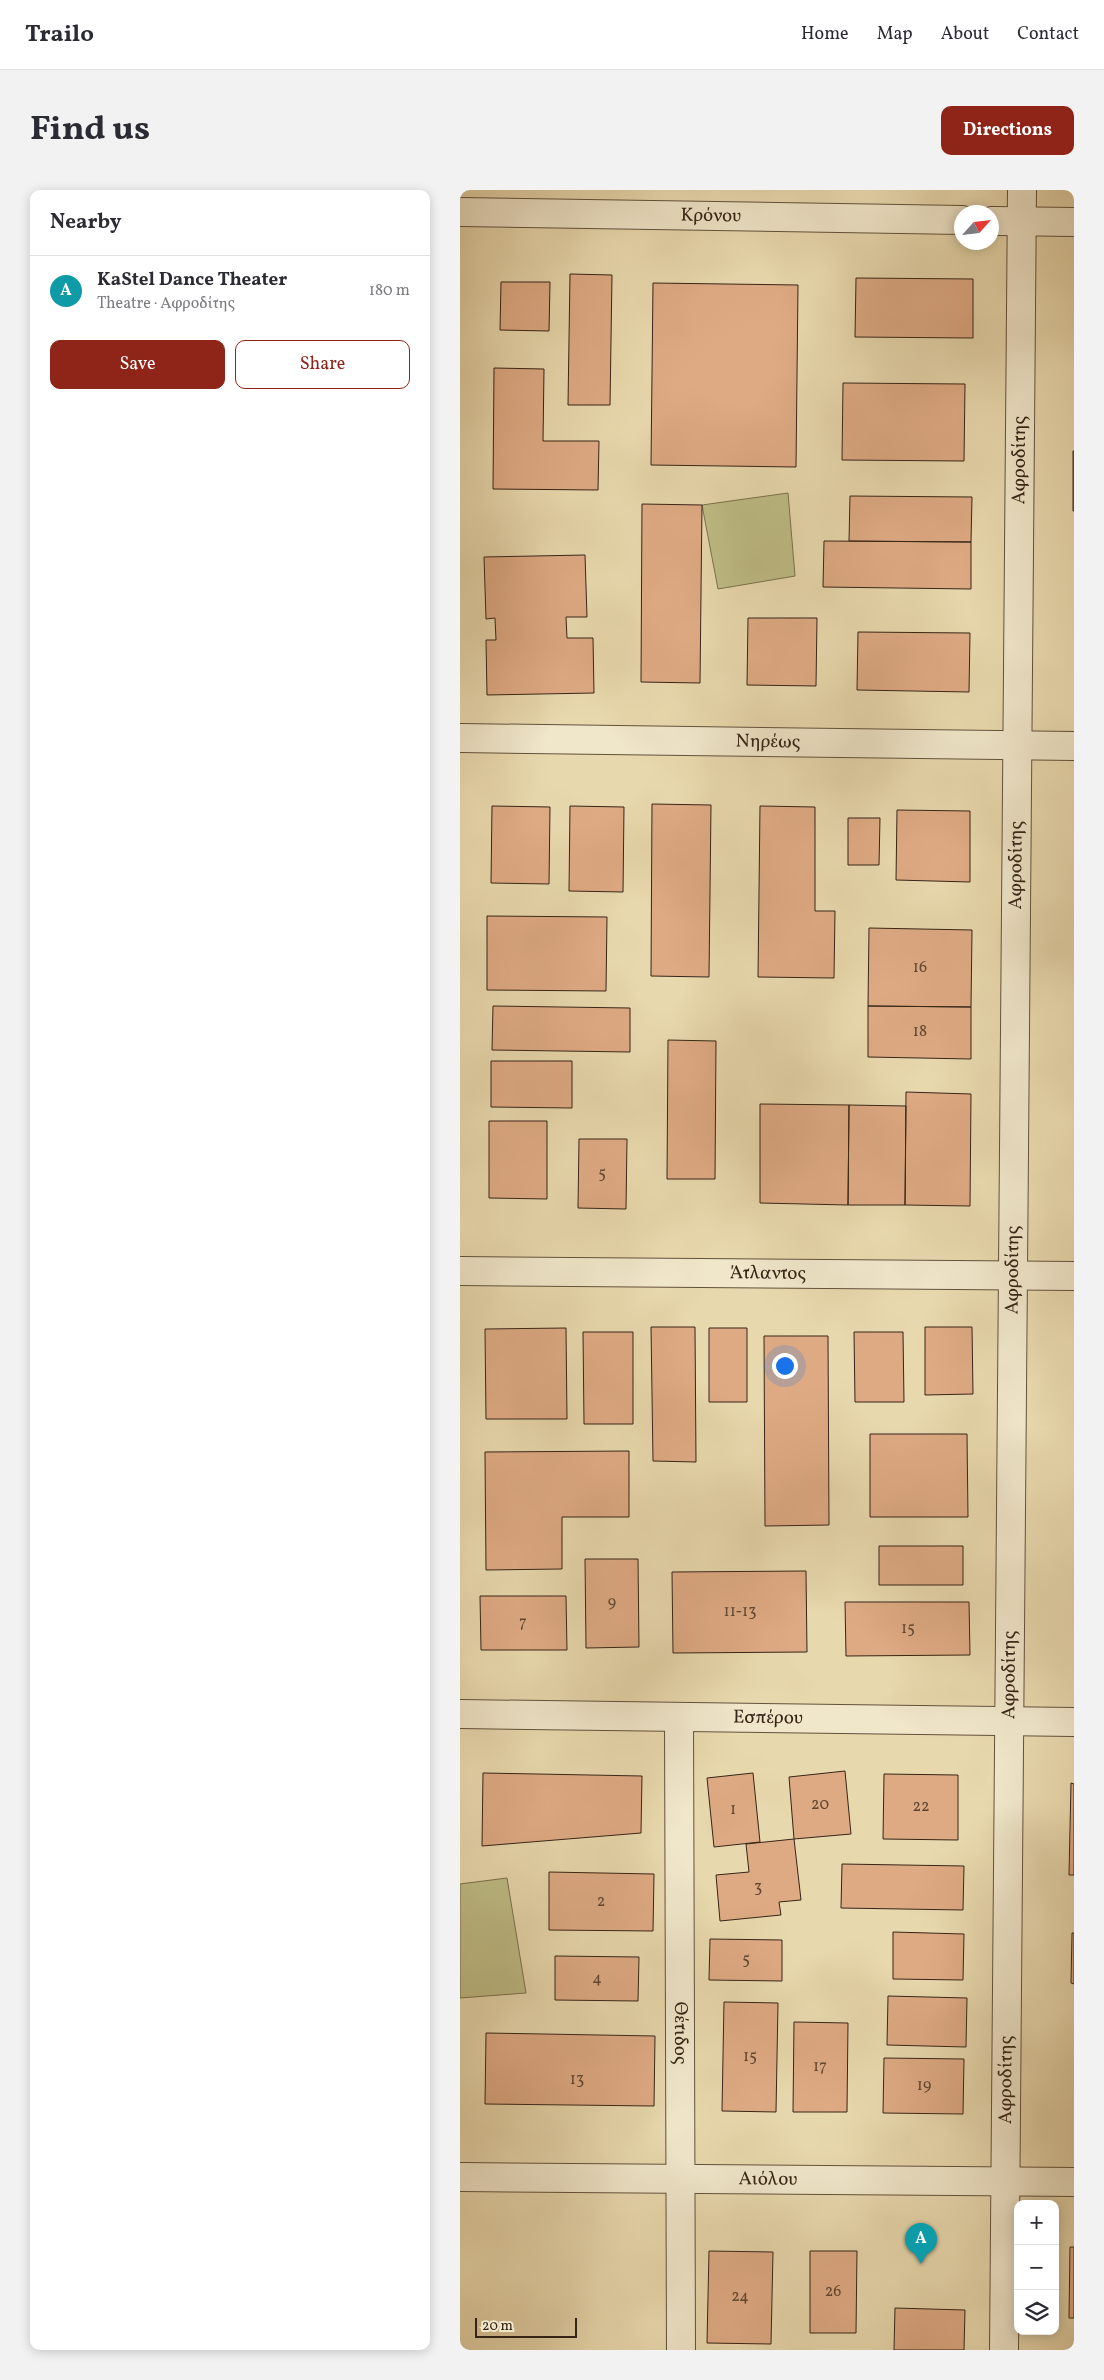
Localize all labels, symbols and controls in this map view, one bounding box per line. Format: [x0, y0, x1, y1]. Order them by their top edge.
text: Trailo [25, 18, 94, 52]
text: Home [801, 22, 849, 47]
text: Map [877, 22, 913, 47]
text: About [941, 22, 989, 47]
text: Contact [1017, 22, 1079, 47]
text: Find us [30, 106, 150, 154]
button: Directions [941, 106, 1074, 155]
street label: Κρόνου [680, 203, 741, 229]
north arrow [954, 205, 999, 250]
text: Nearby [50, 208, 121, 237]
text: KaStel Dance Theater [97, 267, 287, 293]
text: A [60, 280, 72, 302]
text: 180 m [369, 280, 410, 302]
text: Theatre · Αφροδίτης [97, 293, 235, 315]
button: Save [50, 340, 225, 389]
button: Share [235, 340, 410, 389]
street label: Αφροδίτης [1006, 416, 1033, 504]
street label: Νηρέως [735, 729, 800, 755]
street label: Αφροδίτης [1003, 821, 1030, 909]
house number: 16 [913, 957, 927, 979]
house number: 18 [913, 1021, 927, 1043]
house number: 5 [598, 1163, 606, 1185]
street label: Αφροδίτης [1000, 1226, 1026, 1314]
street label: Άτλαντος [730, 1260, 806, 1287]
your location [772, 1353, 798, 1379]
house number: 9 [608, 1592, 616, 1614]
house number: 11-13 [723, 1601, 757, 1623]
house number: 7 [519, 1612, 527, 1634]
house number: 15 [901, 1618, 915, 1640]
street label: Αφροδίτης [996, 1631, 1023, 1719]
street label: Εσπέρου [733, 1705, 803, 1731]
house number: 20 [811, 1794, 829, 1816]
house number: 22 [912, 1796, 930, 1818]
house number: 1 [730, 1799, 736, 1821]
house number: 3 [754, 1877, 762, 1899]
house number: 2 [597, 1891, 605, 1913]
house number: 5 [742, 1949, 750, 1971]
house number: 4 [592, 1968, 602, 1990]
street label: Θέτιδος [667, 2001, 693, 2065]
street label: Αφροδίτης [993, 2036, 1020, 2124]
house number: 15 [743, 2046, 757, 2068]
house number: 17 [813, 2056, 827, 2078]
house number: 13 [570, 2069, 584, 2091]
house number: 19 [917, 2075, 931, 2097]
street label: Αιόλου [738, 2166, 798, 2193]
map controls [1014, 2200, 1059, 2335]
button: + [1014, 2200, 1059, 2245]
pin: A [905, 2223, 937, 2264]
button: − [1014, 2245, 1059, 2290]
house number: 26 [825, 2281, 841, 2303]
house number: 24 [731, 2286, 749, 2308]
button: layers [1014, 2290, 1059, 2335]
scale bar [475, 2315, 578, 2338]
text: 20 m [482, 2317, 513, 2336]

